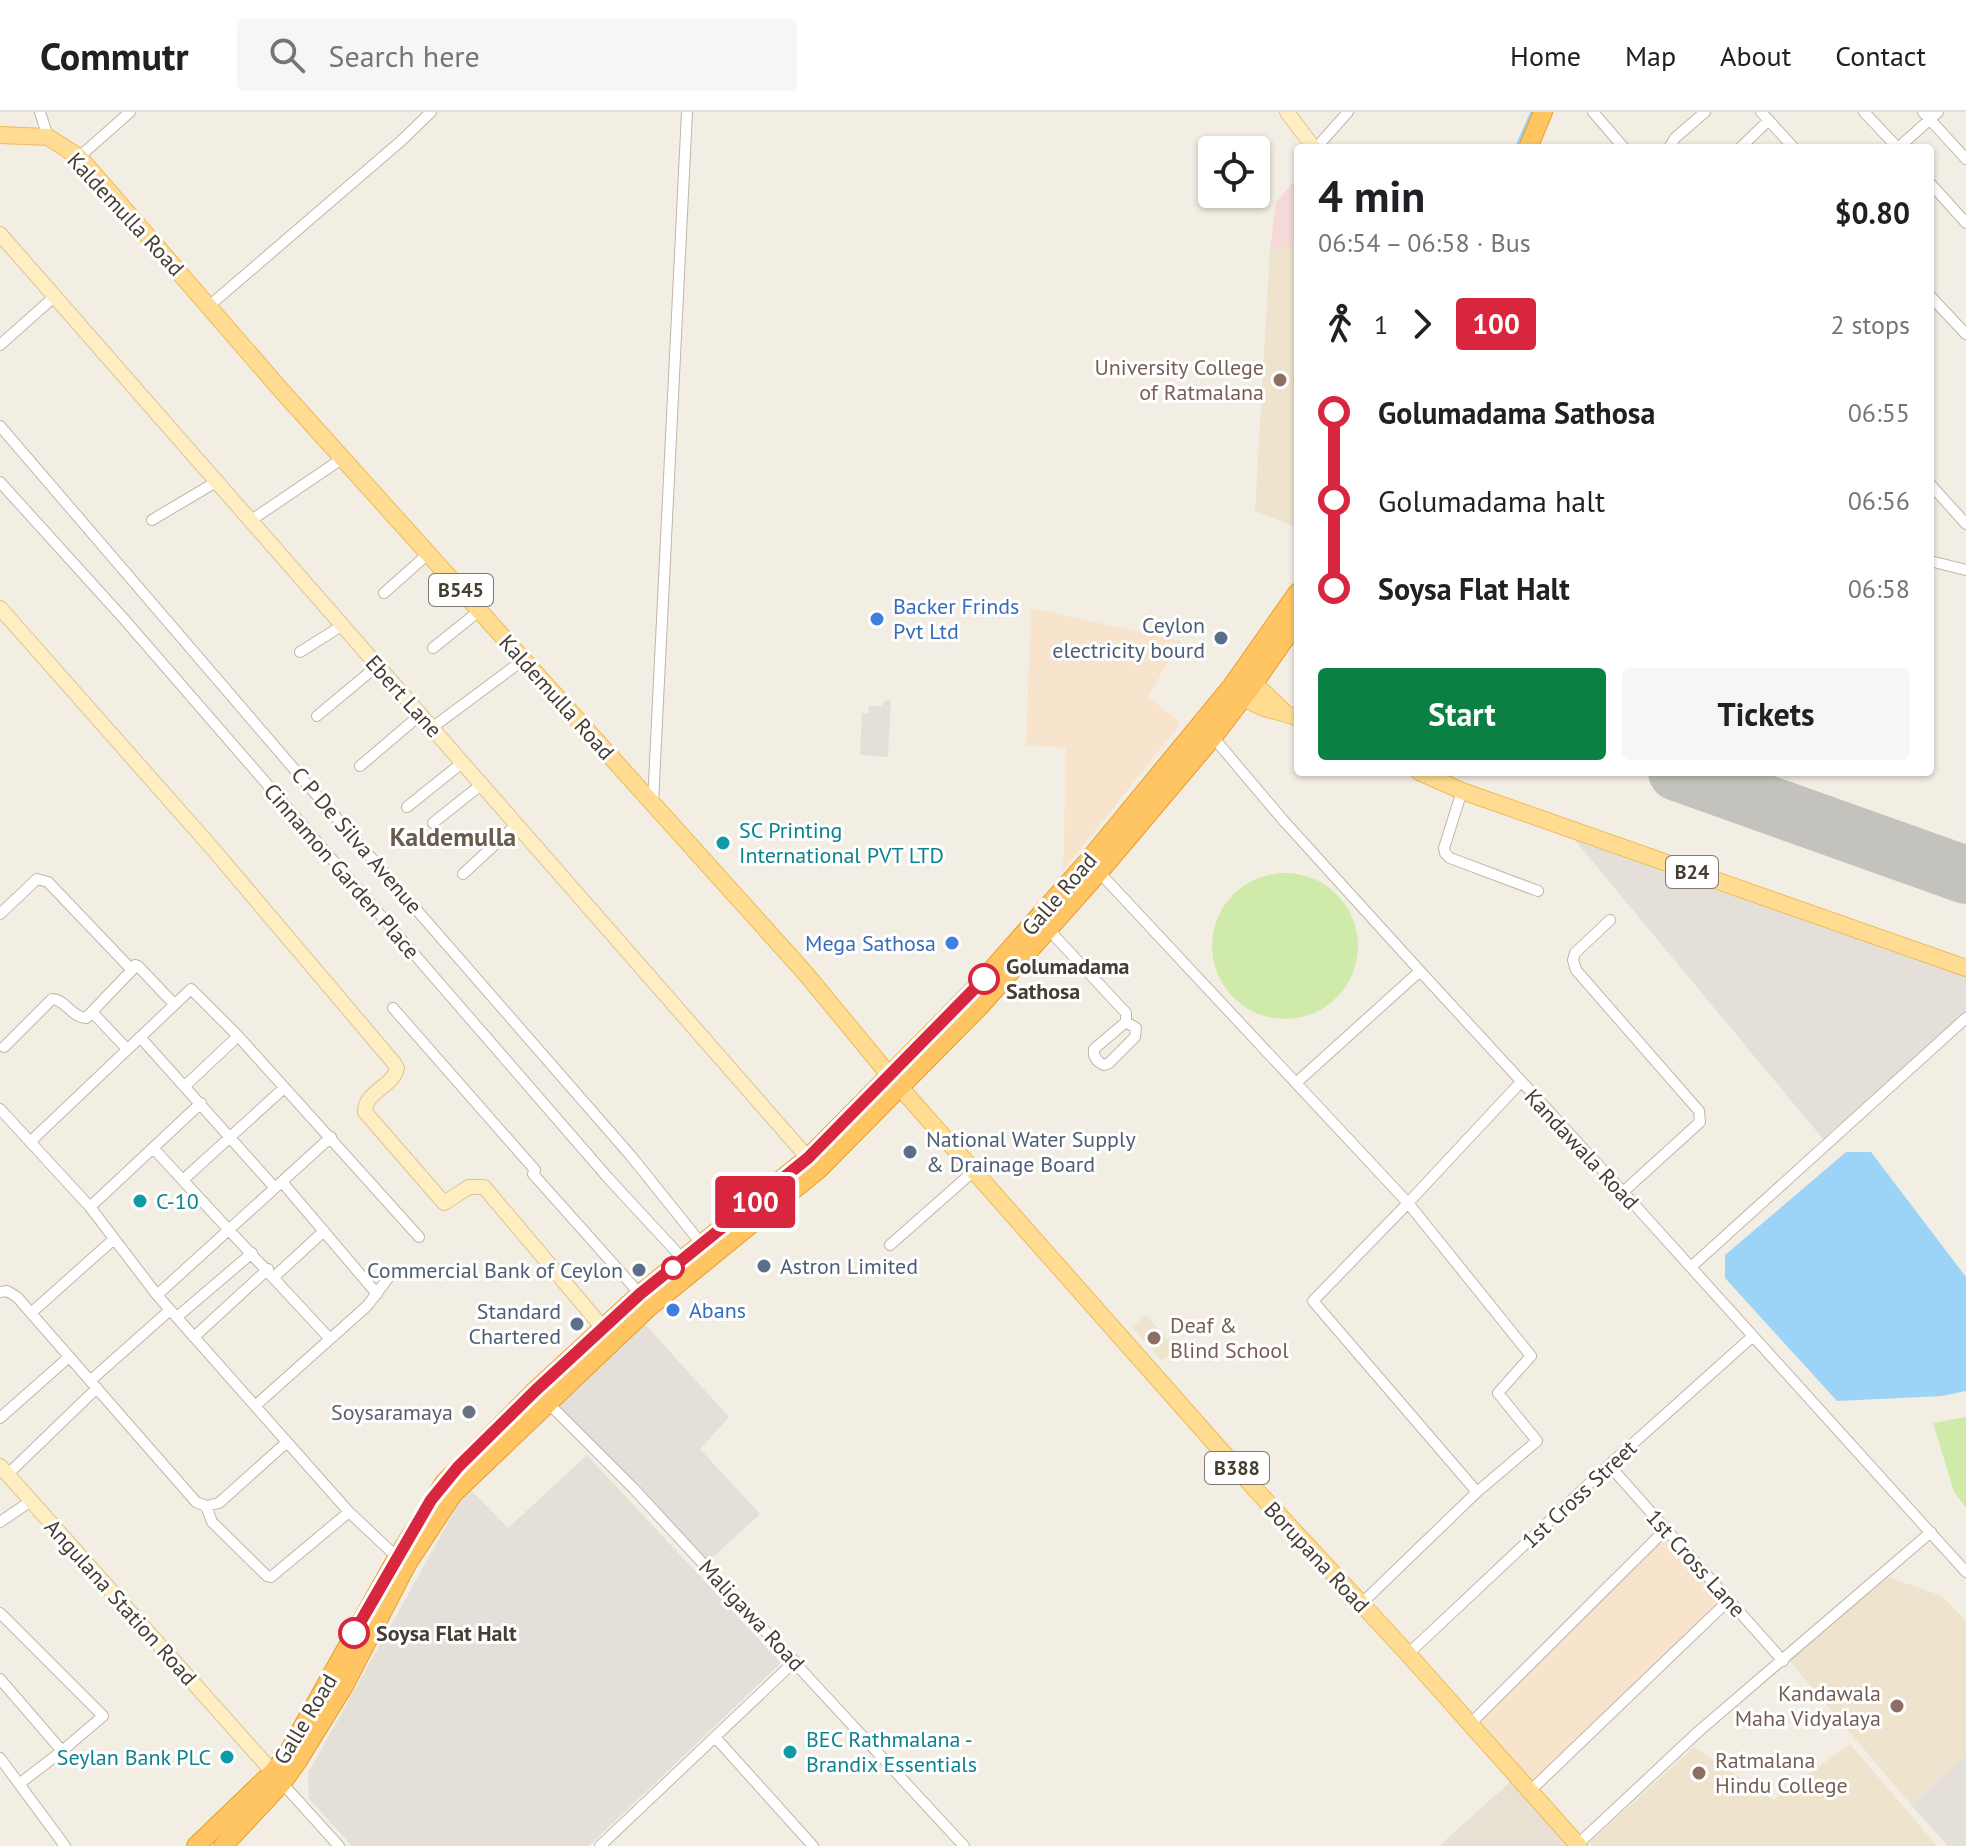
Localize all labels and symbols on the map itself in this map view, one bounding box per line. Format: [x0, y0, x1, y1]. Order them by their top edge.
street label: Kaldemulla Road [62, 146, 190, 282]
place label: University College of Ratmalana [1094, 353, 1264, 406]
marker: University College of Ratmalana [1271, 371, 1289, 389]
road number: B545 [429, 574, 493, 606]
place label: Backer Frinds Pvt Ltd [893, 592, 1019, 645]
marker: Backer Frinds Pvt Ltd [868, 610, 886, 628]
place label: Ceylon electricity bourd [1052, 611, 1205, 664]
street label: Kaldemulla Road [493, 629, 621, 765]
marker: Ceylon electricity bourd [1212, 629, 1230, 647]
street label: Ebert Lane [360, 649, 448, 743]
street label: C P De Silva Avenue [286, 761, 428, 919]
street label: Cinnamon Garden Place [258, 777, 426, 965]
place label: SC Printing International PVT LTD [739, 816, 944, 869]
district label: Kaldemulla [390, 820, 516, 853]
marker: SC Printing International PVT LTD [714, 834, 732, 852]
street label: Galle Road [1015, 847, 1103, 941]
road number: B24 [1666, 856, 1718, 888]
place label: Mega Sathosa [805, 929, 936, 957]
marker: Mega Sathosa [943, 934, 961, 952]
place label: Golumadama Sathosa [1006, 952, 1130, 1005]
marker: Golumadama Sathosa [969, 964, 999, 994]
street label: Kandawala Road [1519, 1083, 1645, 1215]
place label: National Water Supply & Drainage Board [926, 1125, 1136, 1178]
marker: National Water Supply & Drainage Board [901, 1143, 919, 1161]
line badge: 100 [709, 1176, 801, 1228]
place label: C-10 [156, 1187, 199, 1215]
marker: C-10 [131, 1192, 149, 1210]
place label: Astron Limited [780, 1252, 918, 1280]
place label: Commercial Bank of Ceylon [367, 1256, 623, 1284]
unlabelled marker [662, 1257, 684, 1279]
marker: Astron Limited [755, 1257, 773, 1275]
marker: Commercial Bank of Ceylon [630, 1261, 648, 1279]
place label: Abans [689, 1296, 746, 1324]
place label: Standard Chartered [468, 1297, 561, 1350]
marker: Abans [664, 1301, 682, 1319]
place label: Deaf & Blind School [1170, 1311, 1289, 1364]
marker: Standard Chartered [568, 1315, 586, 1333]
marker: Deaf & Blind School [1145, 1329, 1163, 1347]
place label: Soysaramaya [331, 1398, 453, 1426]
marker: Soysaramaya [460, 1403, 478, 1421]
street label: 1st Cross Street [1516, 1433, 1643, 1554]
road number: B388 [1205, 1452, 1269, 1484]
street label: Borupana Road [1258, 1495, 1376, 1619]
street label: 1st Cross Lane [1640, 1503, 1752, 1623]
street label: Angulana Station Road [39, 1513, 203, 1691]
street label: Maligawa Road [693, 1553, 811, 1677]
marker: Soysa Flat Halt [339, 1618, 369, 1648]
place label: Soysa Flat Halt [376, 1619, 517, 1647]
street label: Galle Road [267, 1669, 343, 1769]
place label: Kandawala Maha Vidyalaya [1735, 1679, 1881, 1732]
marker: Kandawala Maha Vidyalaya [1888, 1697, 1906, 1715]
place label: BEC Rathmalana - Brandix Essentials [806, 1725, 977, 1778]
place label: Seylan Bank PLC [57, 1743, 211, 1771]
marker: BEC Rathmalana - Brandix Essentials [781, 1743, 799, 1761]
place label: Ratmalana Hindu College [1715, 1746, 1848, 1799]
marker: Seylan Bank PLC [218, 1748, 236, 1766]
marker: Ratmalana Hindu College [1690, 1764, 1708, 1782]

